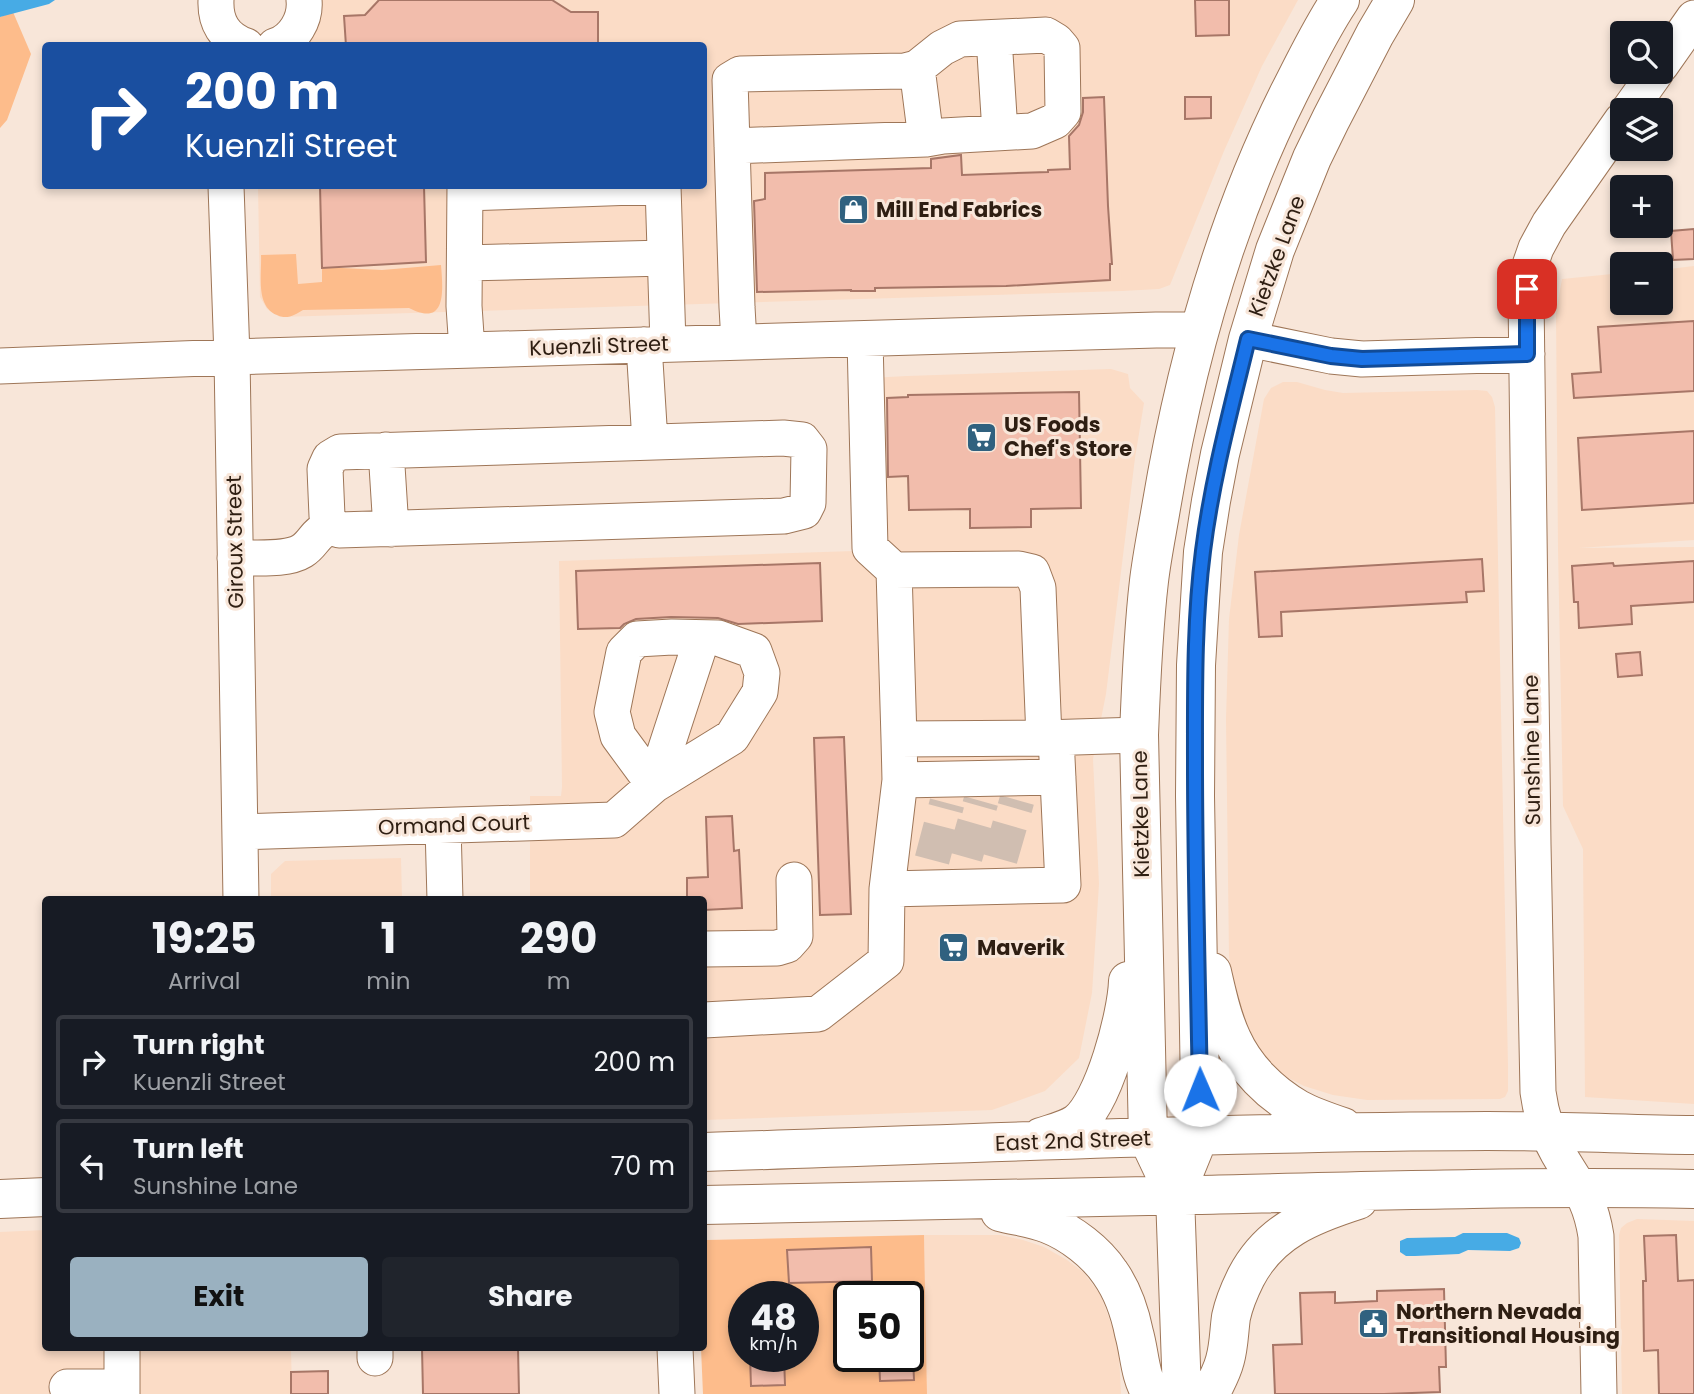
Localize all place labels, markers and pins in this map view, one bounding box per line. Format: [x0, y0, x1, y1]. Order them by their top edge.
shop icon: Mill End Fabrics [836, 193, 870, 227]
place label: Mill End Fabrics [876, 195, 1042, 224]
pin [1497, 259, 1557, 319]
place label: US Foods Chef's Store [1004, 410, 1132, 463]
supermarket icon: US Foods Chef's Store [964, 420, 998, 454]
supermarket icon: Maverik [937, 931, 971, 965]
place label: Maverik [977, 933, 1065, 962]
place label: Northern Nevada Transitional Housing [1396, 1297, 1620, 1350]
public building icon: Northern Nevada Transitional Housing [1356, 1307, 1390, 1341]

